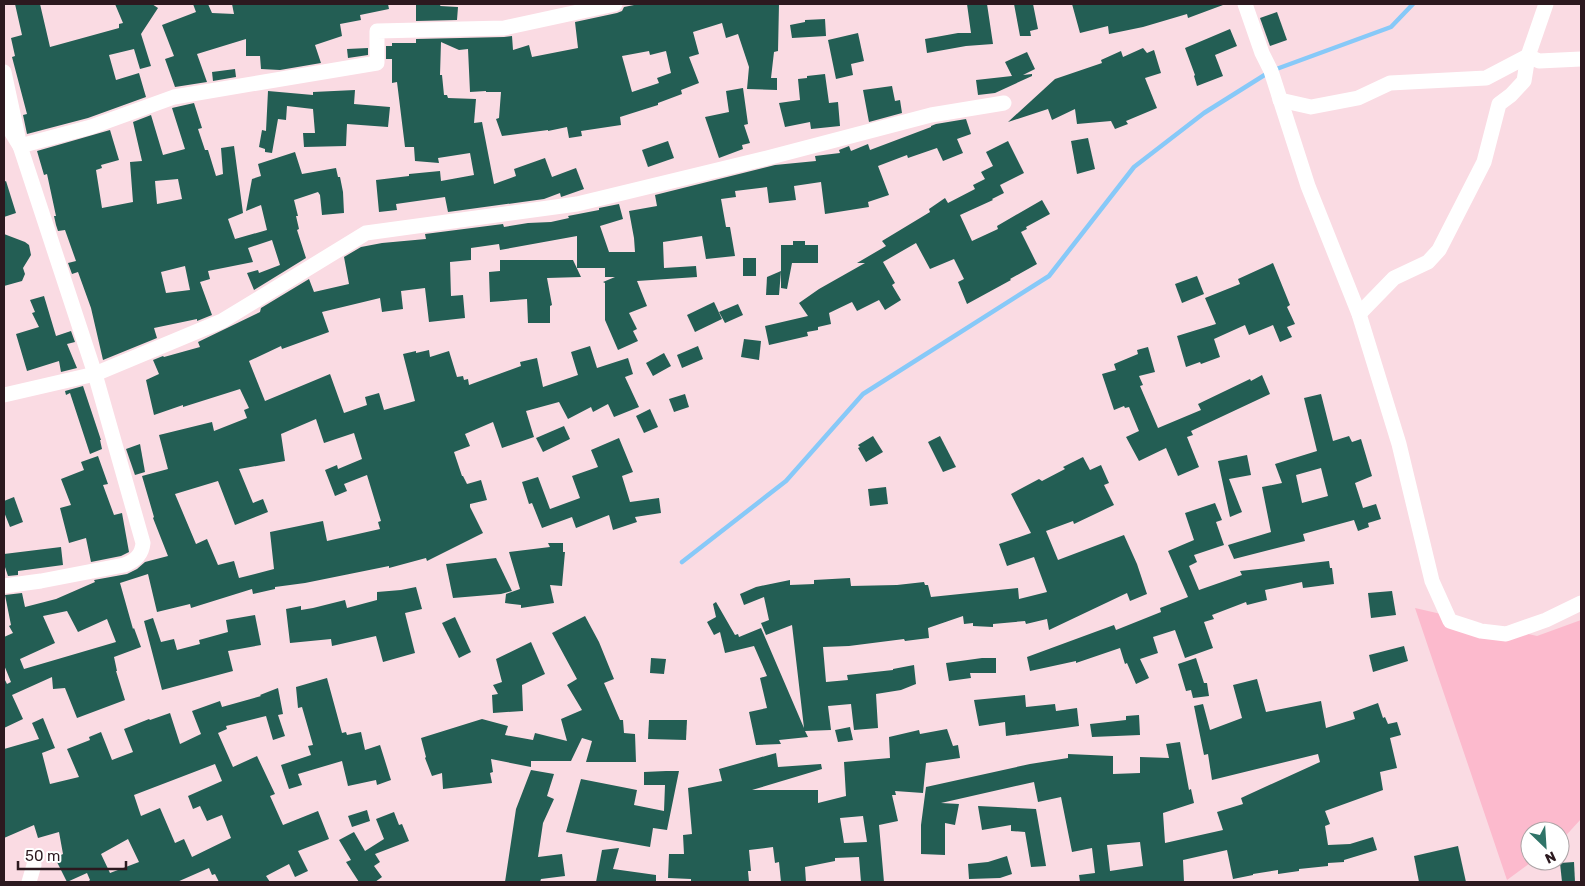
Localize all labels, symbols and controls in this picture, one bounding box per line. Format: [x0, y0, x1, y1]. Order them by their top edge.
north arrow [1520, 821, 1570, 871]
scale bar [18, 838, 125, 870]
text: 50 m [25, 847, 60, 865]
text: N [1542, 847, 1558, 867]

